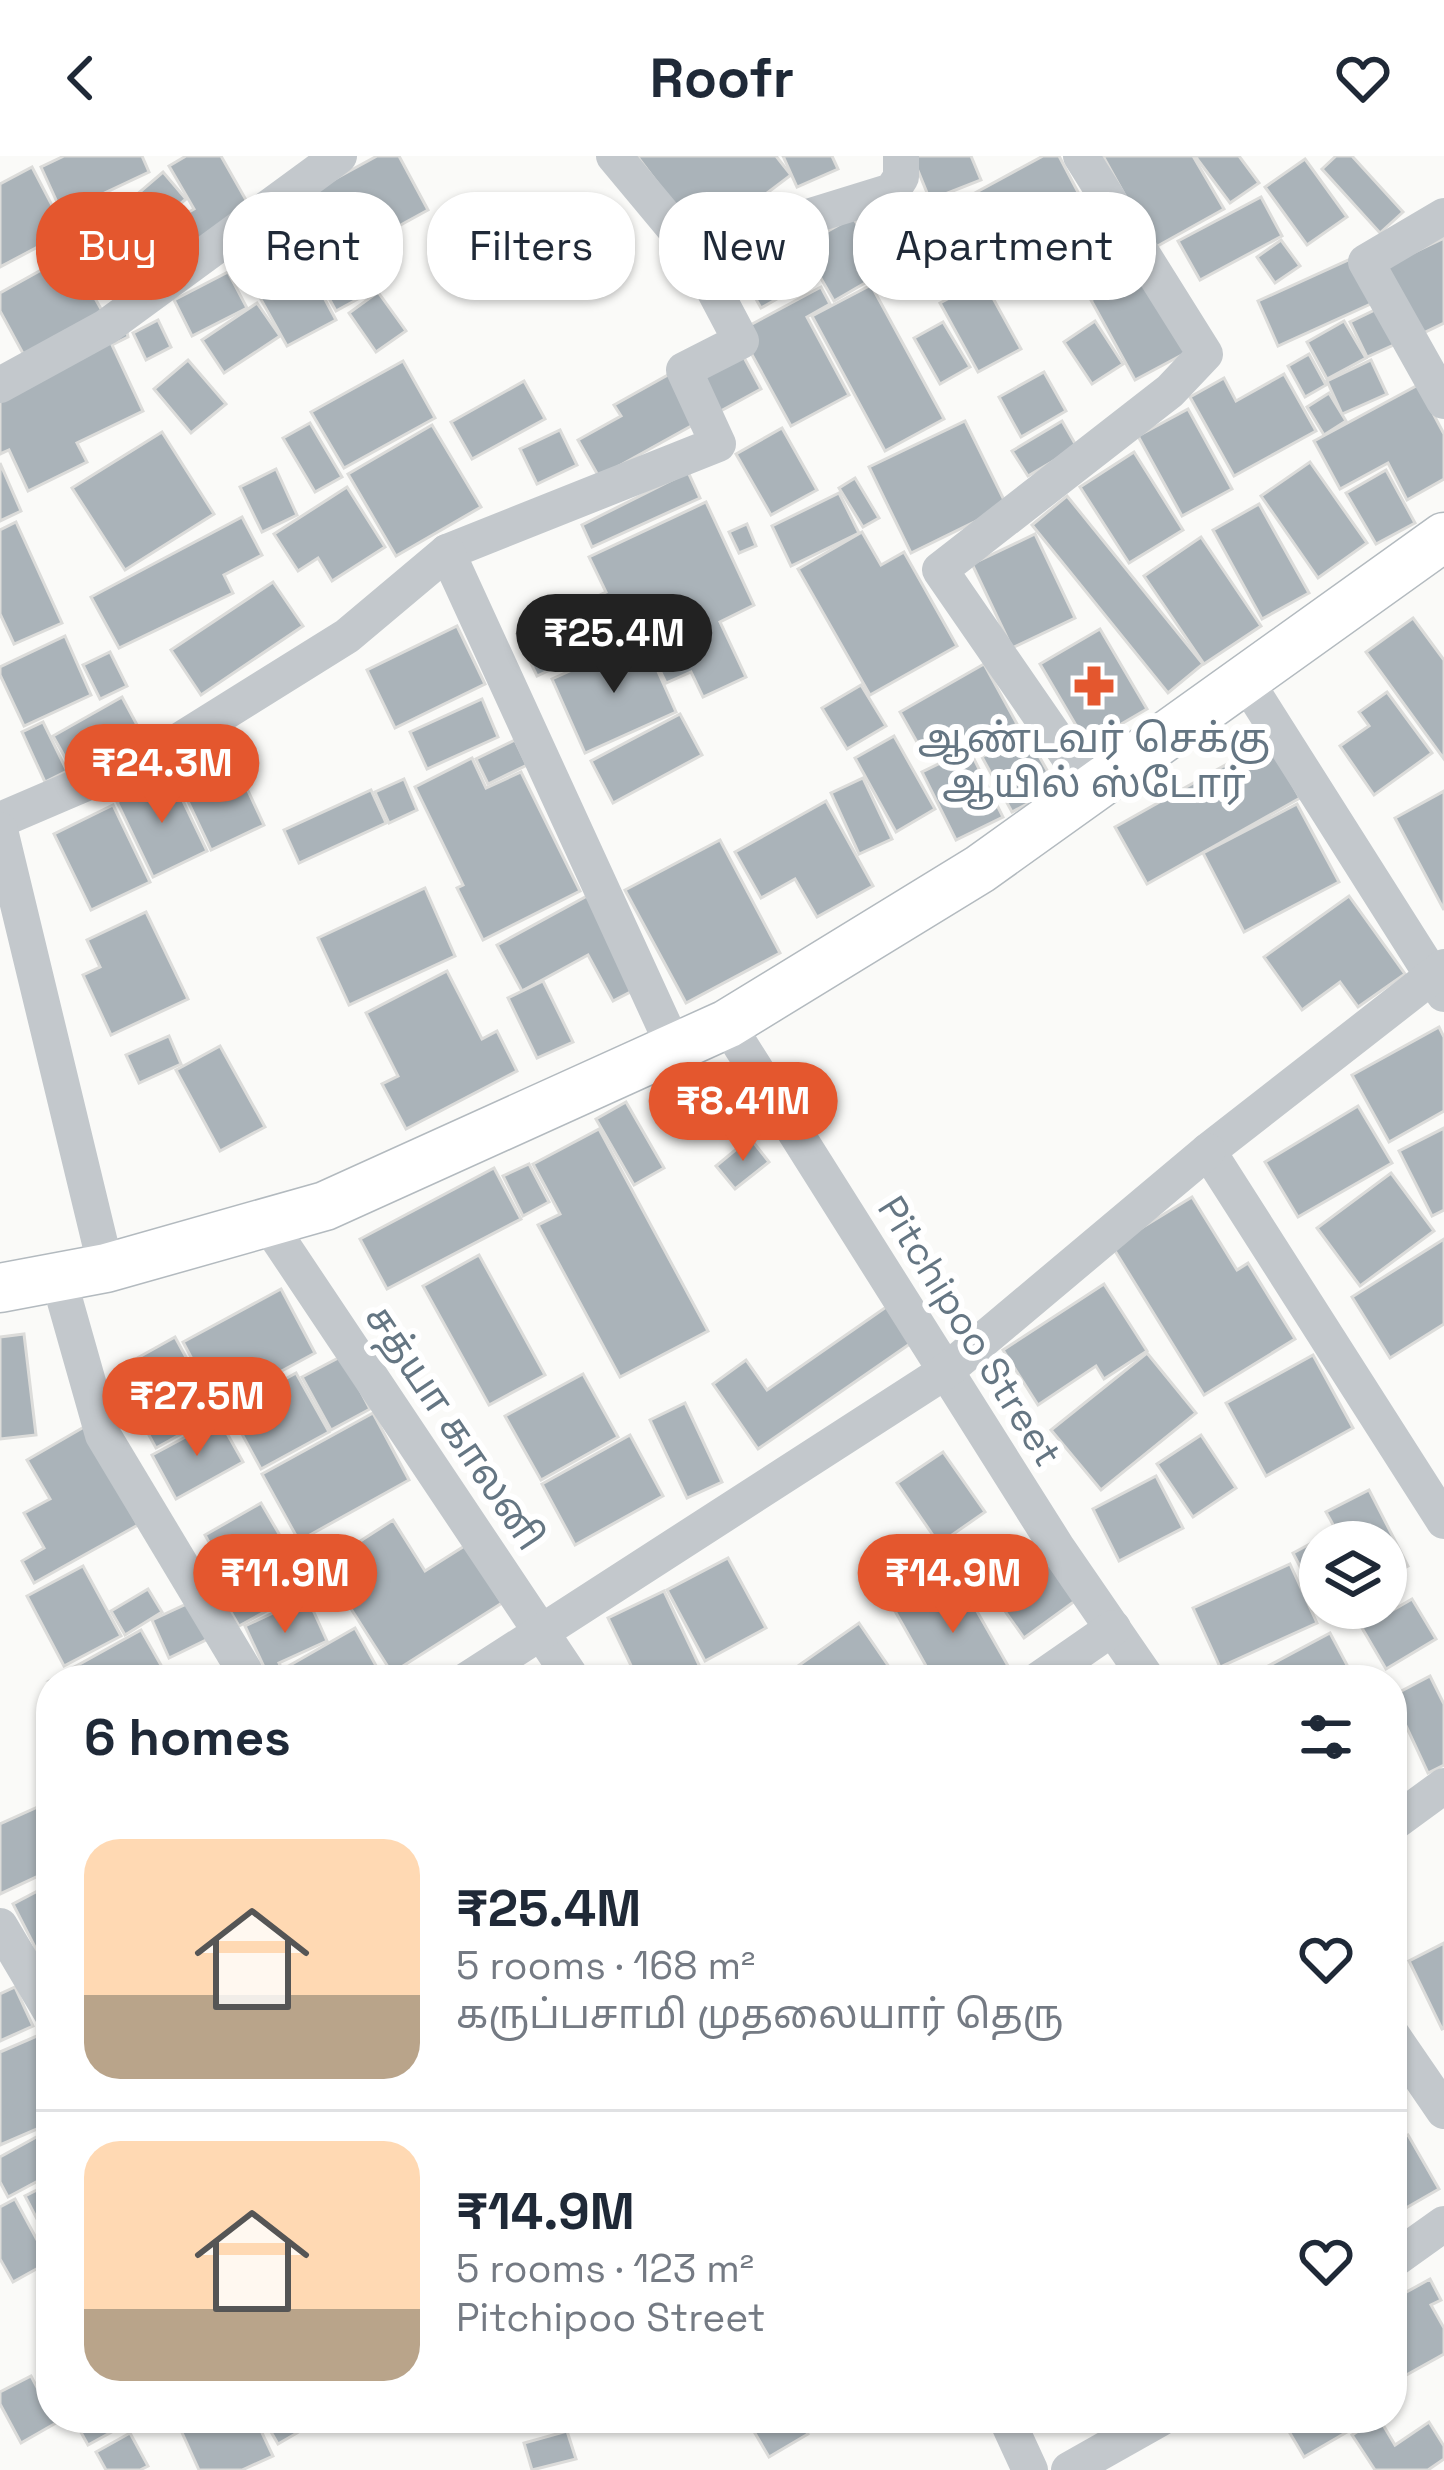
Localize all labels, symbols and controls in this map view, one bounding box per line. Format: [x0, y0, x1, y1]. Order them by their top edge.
text: Roofr [650, 44, 794, 113]
icon: back [48, 45, 114, 111]
icon: heart [1330, 45, 1396, 111]
chip: Buy [36, 192, 199, 300]
chip: Rent [223, 192, 403, 300]
chip: Filters [427, 192, 635, 300]
chip: New [659, 192, 829, 300]
chip: Apartment [853, 192, 1156, 300]
pin: ₹25.4M [516, 594, 712, 696]
text: ₹25.4M [543, 608, 685, 657]
pharmacy icon: ஆண்டவர் செக்கு ஆயில் ஸ்டோர் [1071, 663, 1117, 709]
place label: ஆண்டவர் செக்கு ஆயில் ஸ்டோர் [918, 714, 1270, 810]
pin: ₹24.3M [64, 724, 260, 826]
text: ₹24.3M [91, 738, 233, 787]
pin: ₹8.41M [645, 1062, 841, 1164]
text: ₹8.41M [676, 1076, 810, 1125]
street label: Pitchipoo Street [867, 1187, 1073, 1475]
street label: சத்யா காலனி [354, 1295, 555, 1560]
pin: ₹27.5M [99, 1357, 295, 1459]
text: ₹27.5M [129, 1371, 265, 1420]
map controls [1299, 1521, 1407, 1629]
button: layers [1299, 1521, 1407, 1629]
pin: ₹11.9M [187, 1534, 383, 1636]
pin: ₹14.9M [855, 1534, 1051, 1636]
text: ₹11.9M [220, 1548, 350, 1597]
text: ₹14.9M [885, 1548, 1021, 1597]
icon: filters [1293, 1704, 1359, 1770]
text: 6 homes [84, 1705, 291, 1770]
text: ₹25.4M [456, 1876, 641, 1941]
icon: home [180, 1887, 324, 2031]
icon: heart [1293, 1926, 1359, 1992]
text: 5 rooms · 168 m² [456, 1941, 755, 1990]
text: கருப்பசாமி முதலையார் தெரு [456, 1990, 1064, 2039]
text: ₹14.9M [456, 2179, 635, 2244]
icon: home [180, 2189, 324, 2333]
icon: heart [1293, 2228, 1359, 2294]
text: 5 rooms · 123 m² [456, 2244, 754, 2293]
text: Pitchipoo Street [456, 2293, 766, 2342]

